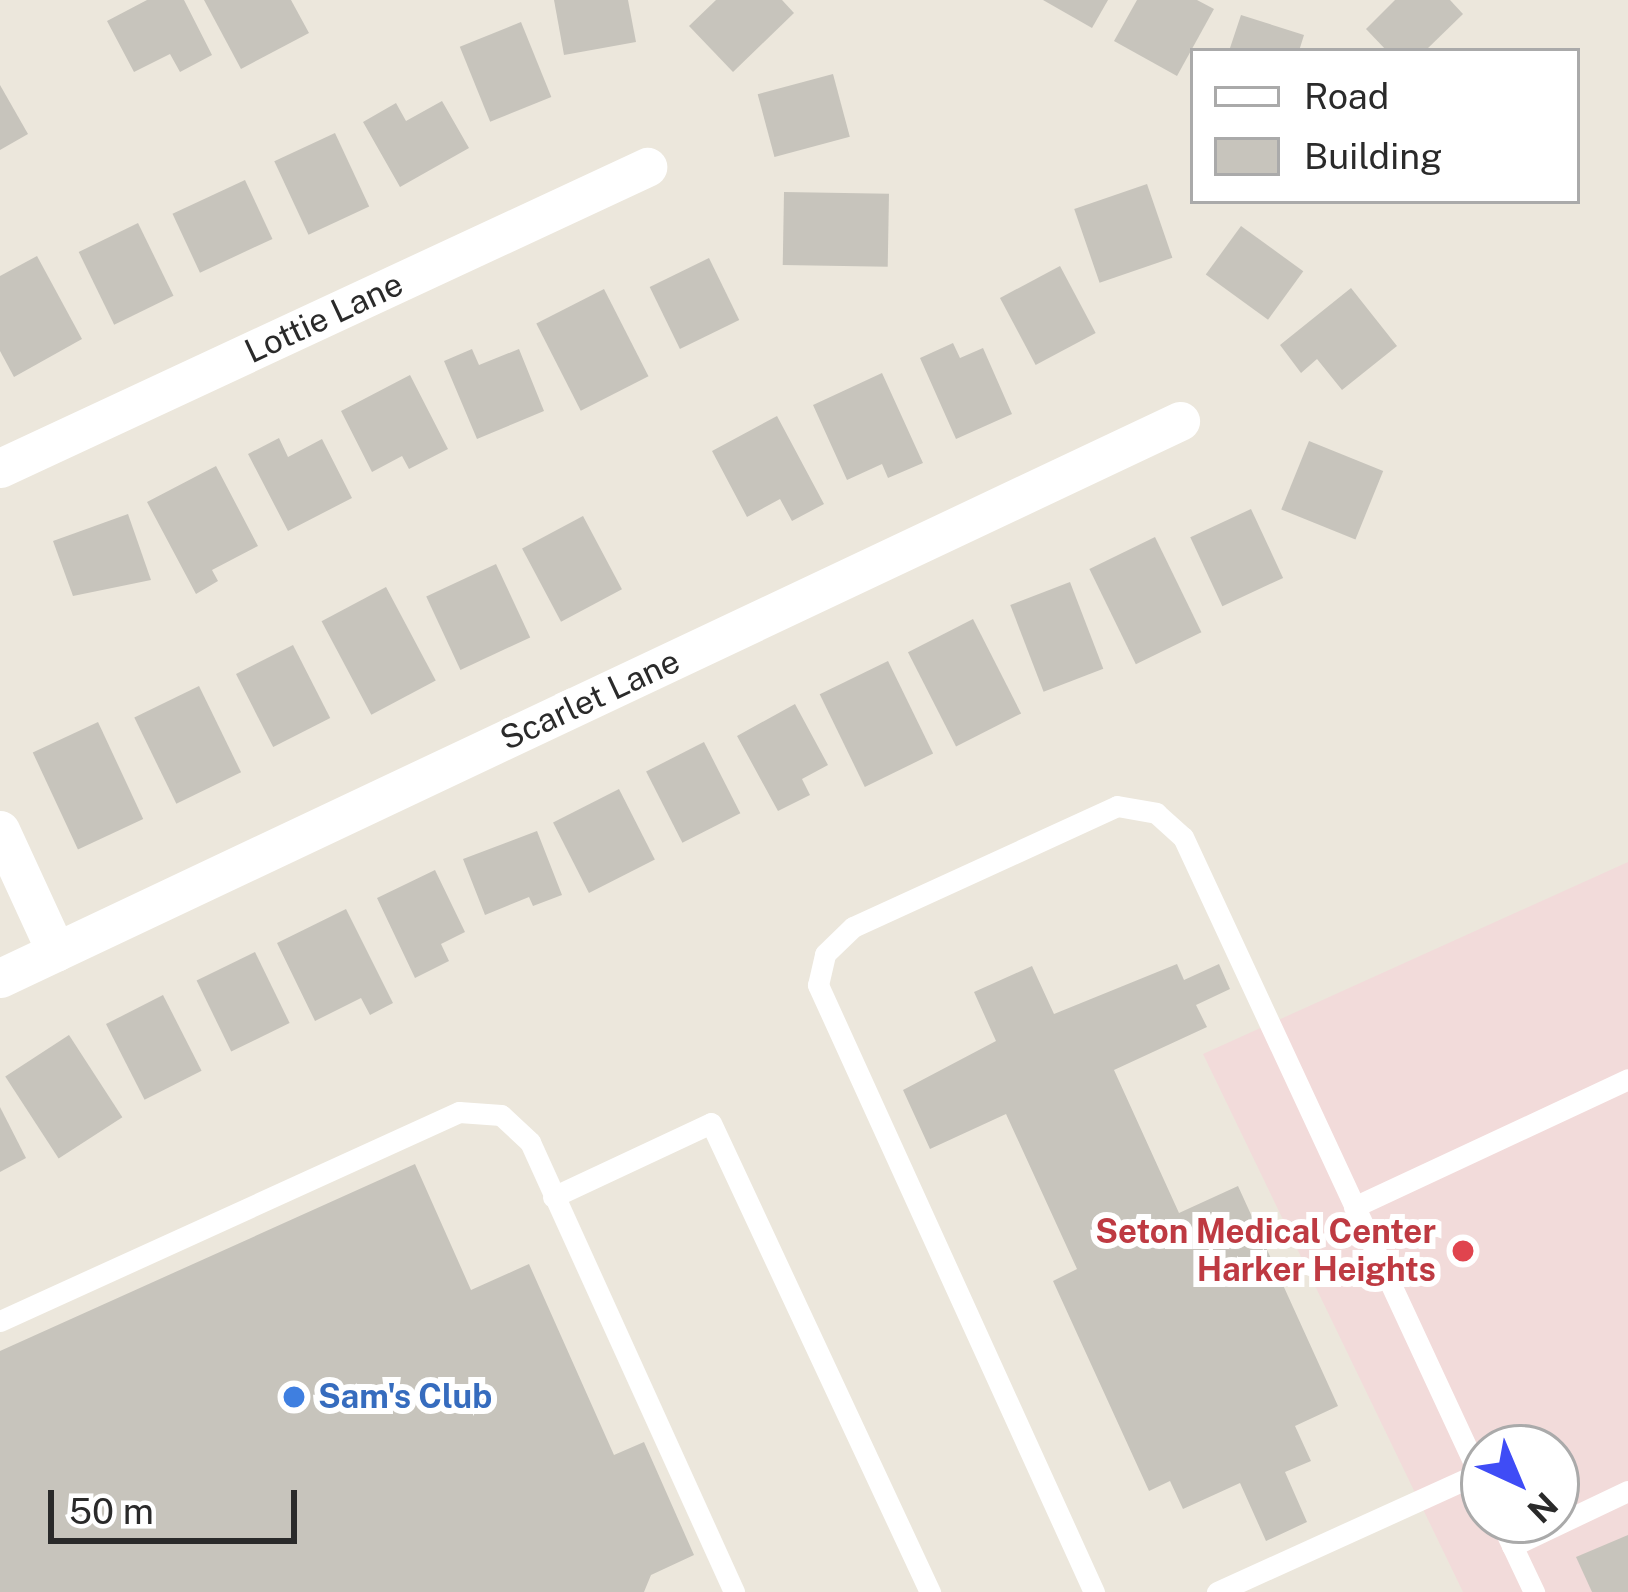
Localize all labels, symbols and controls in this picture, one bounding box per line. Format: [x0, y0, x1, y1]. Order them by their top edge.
legend [1190, 48, 1580, 204]
text: Road [1304, 75, 1389, 117]
text: Building [1304, 135, 1442, 177]
street label: Lottie Lane [239, 264, 409, 372]
street label: Scarlet Lane [494, 641, 686, 759]
place label: Seton Medical Center Harker Heights [1095, 1212, 1436, 1290]
marker: Seton Medical Center Harker Heights [1447, 1235, 1479, 1267]
place label: Sam's Club [318, 1377, 493, 1417]
marker: Sam's Club [281, 1384, 307, 1410]
north arrow [1460, 1424, 1580, 1544]
scale bar [54, 1466, 303, 1540]
text: N [1520, 1485, 1565, 1530]
text: 50 m [69, 1490, 154, 1532]

